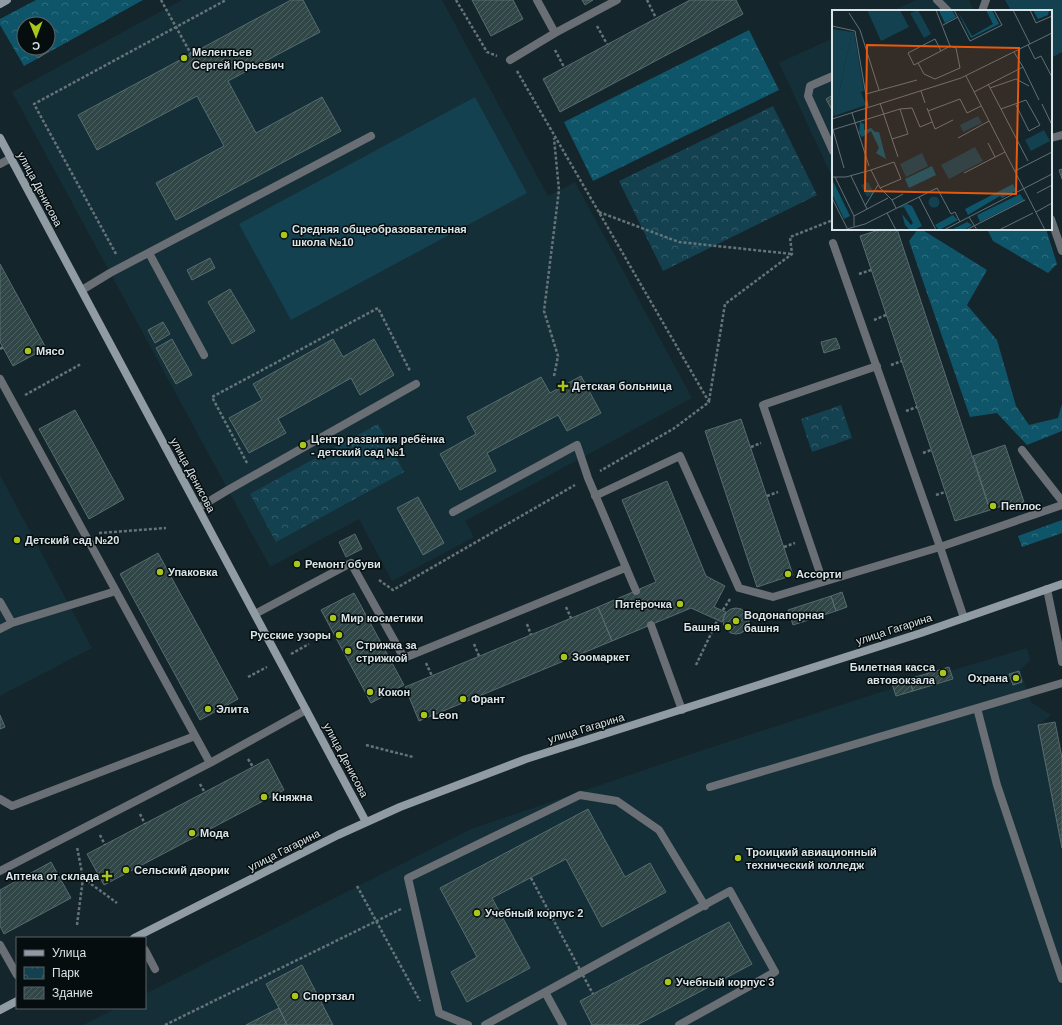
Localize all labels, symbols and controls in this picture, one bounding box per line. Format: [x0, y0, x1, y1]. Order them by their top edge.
inset map [832, 10, 1052, 230]
north arrow [16, 16, 56, 56]
text: С [32, 40, 40, 52]
place label: Мелентьев Сергей Юрьевич [192, 46, 284, 71]
marker: Мелентьев Сергей Юрьевич [179, 53, 189, 63]
street label: улица Денисова [15, 150, 65, 229]
place label: Средняя общеобразовательная школа №10 [292, 223, 467, 248]
marker: Средняя общеобразовательная школа №10 [279, 230, 289, 240]
place label: Мясо [36, 345, 65, 357]
marker: Мясо [23, 346, 33, 356]
marker: Детская больница [557, 380, 569, 392]
place label: Детская больница [572, 380, 673, 392]
place label: Центр развития ребёнка - детский сад №1 [311, 433, 445, 458]
street label: улица Денисова [168, 436, 218, 515]
marker: Центр развития ребёнка - детский сад №1 [298, 440, 308, 450]
place label: Пеплос [1001, 500, 1041, 512]
marker: Пеплос [988, 501, 998, 511]
place label: Детский сад №20 [25, 534, 119, 546]
marker: Детский сад №20 [12, 535, 22, 545]
place label: Ремонт обуви [305, 558, 381, 570]
marker: Ремонт обуви [292, 559, 302, 569]
place label: Упаковка [168, 566, 219, 578]
marker: Упаковка [155, 567, 165, 577]
place label: Ассорти [796, 568, 841, 580]
marker: Ассорти [783, 569, 793, 579]
place label: Пятёрочка [615, 598, 673, 610]
marker: Пятёрочка [675, 599, 685, 609]
place label: Водонапорная башня [744, 609, 824, 634]
street label: улица Гагарина [855, 611, 934, 647]
place label: Мир косметики [341, 612, 423, 624]
marker: Мир косметики [328, 613, 338, 623]
marker: Водонапорная башня [731, 616, 741, 626]
place label: Башня [684, 621, 720, 633]
marker: Башня [723, 622, 733, 632]
place label: Русские узоры [250, 629, 331, 641]
marker: Русские узоры [334, 630, 344, 640]
place label: Стрижка за стрижкой [356, 639, 418, 664]
marker: Стрижка за стрижкой [343, 646, 353, 656]
place label: Зоомаркет [572, 651, 630, 663]
marker: Зоомаркет [559, 652, 569, 662]
place label: Билетная касса автовокзала [850, 661, 936, 686]
marker: Билетная касса автовокзала [938, 668, 948, 678]
place label: Охрана [968, 672, 1009, 684]
marker: Охрана [1011, 673, 1021, 683]
place label: Кокон [378, 686, 410, 698]
marker: Кокон [365, 687, 375, 697]
place label: Франт [471, 693, 506, 705]
marker: Франт [458, 694, 468, 704]
place label: Элита [216, 703, 250, 715]
marker: Элита [203, 704, 213, 714]
place label: Leon [432, 709, 459, 721]
marker: Leon [419, 710, 429, 720]
street label: улица Гагарина [546, 710, 626, 745]
street label: улица Денисова [321, 721, 371, 800]
place label: Княжна [272, 791, 313, 803]
marker: Княжна [259, 792, 269, 802]
street label: улица Гагарина [246, 826, 323, 873]
place label: Мода [200, 827, 230, 839]
marker: Мода [187, 828, 197, 838]
place label: Троицкий авиационный технический колледж [746, 846, 877, 871]
marker: Троицкий авиационный технический колледж [733, 853, 743, 863]
place label: Сельский дворик [134, 864, 230, 876]
marker: Сельский дворик [121, 865, 131, 875]
place label: Аптека от склада [5, 870, 100, 882]
marker: Аптека от склада [102, 871, 112, 881]
place label: Учебный корпус 2 [485, 907, 583, 919]
marker: Учебный корпус 2 [472, 908, 482, 918]
legend [16, 937, 146, 1009]
text: Улица [52, 946, 86, 960]
text: Парк [52, 966, 80, 980]
place label: Учебный корпус 3 [676, 976, 774, 988]
marker: Учебный корпус 3 [663, 977, 673, 987]
text: Здание [52, 986, 93, 1000]
place label: Спортзал [303, 990, 355, 1002]
marker: Спортзал [290, 991, 300, 1001]

